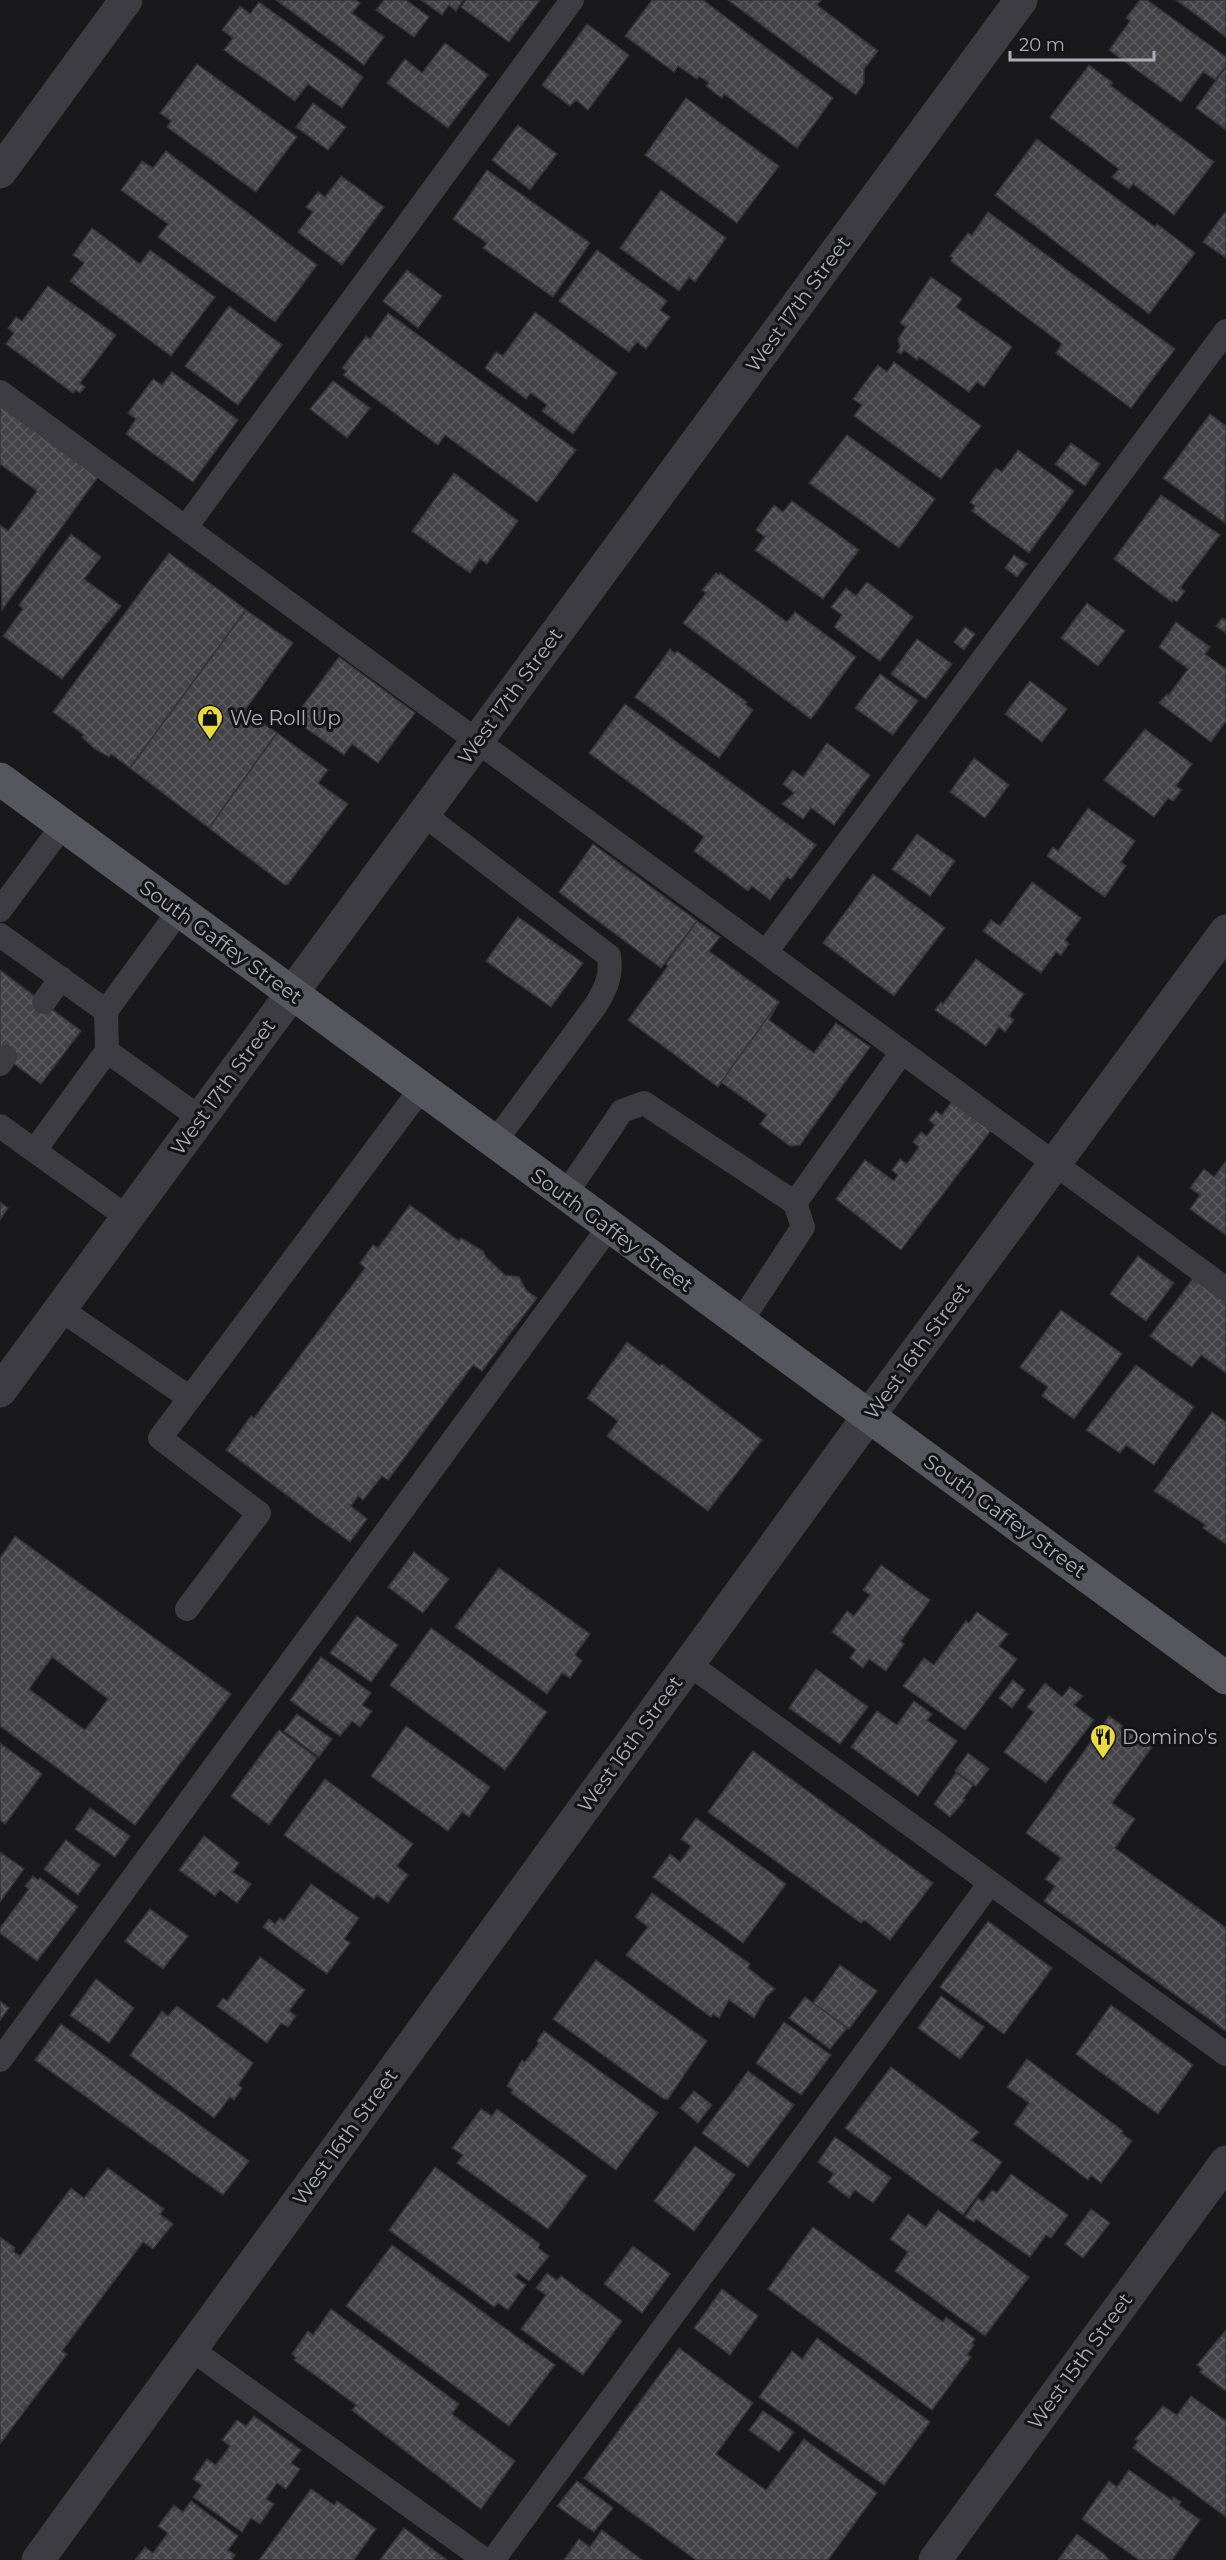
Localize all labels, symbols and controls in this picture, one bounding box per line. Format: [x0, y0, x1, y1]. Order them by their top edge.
scale bar [1010, 24, 1154, 62]
text: 20 m [1019, 34, 1065, 56]
street label: West 17th Street [741, 231, 855, 377]
street label: West 17th Street [453, 623, 567, 769]
shop icon: We Roll Up [195, 703, 225, 741]
place label: We Roll Up [230, 706, 341, 730]
street label: South Gaffey Street [135, 875, 307, 1009]
street label: West 17th Street [166, 1014, 280, 1160]
street label: South Gaffey Street [526, 1163, 698, 1297]
street label: West 16th Street [859, 1278, 975, 1424]
street label: South Gaffey Street [919, 1449, 1091, 1583]
street label: West 16th Street [572, 1671, 688, 1817]
restaurant icon: Domino's [1088, 1722, 1118, 1760]
place label: Domino's [1122, 1725, 1217, 1749]
street label: West 16th Street [287, 2064, 403, 2210]
street label: West 15th Street [1023, 2288, 1137, 2434]

